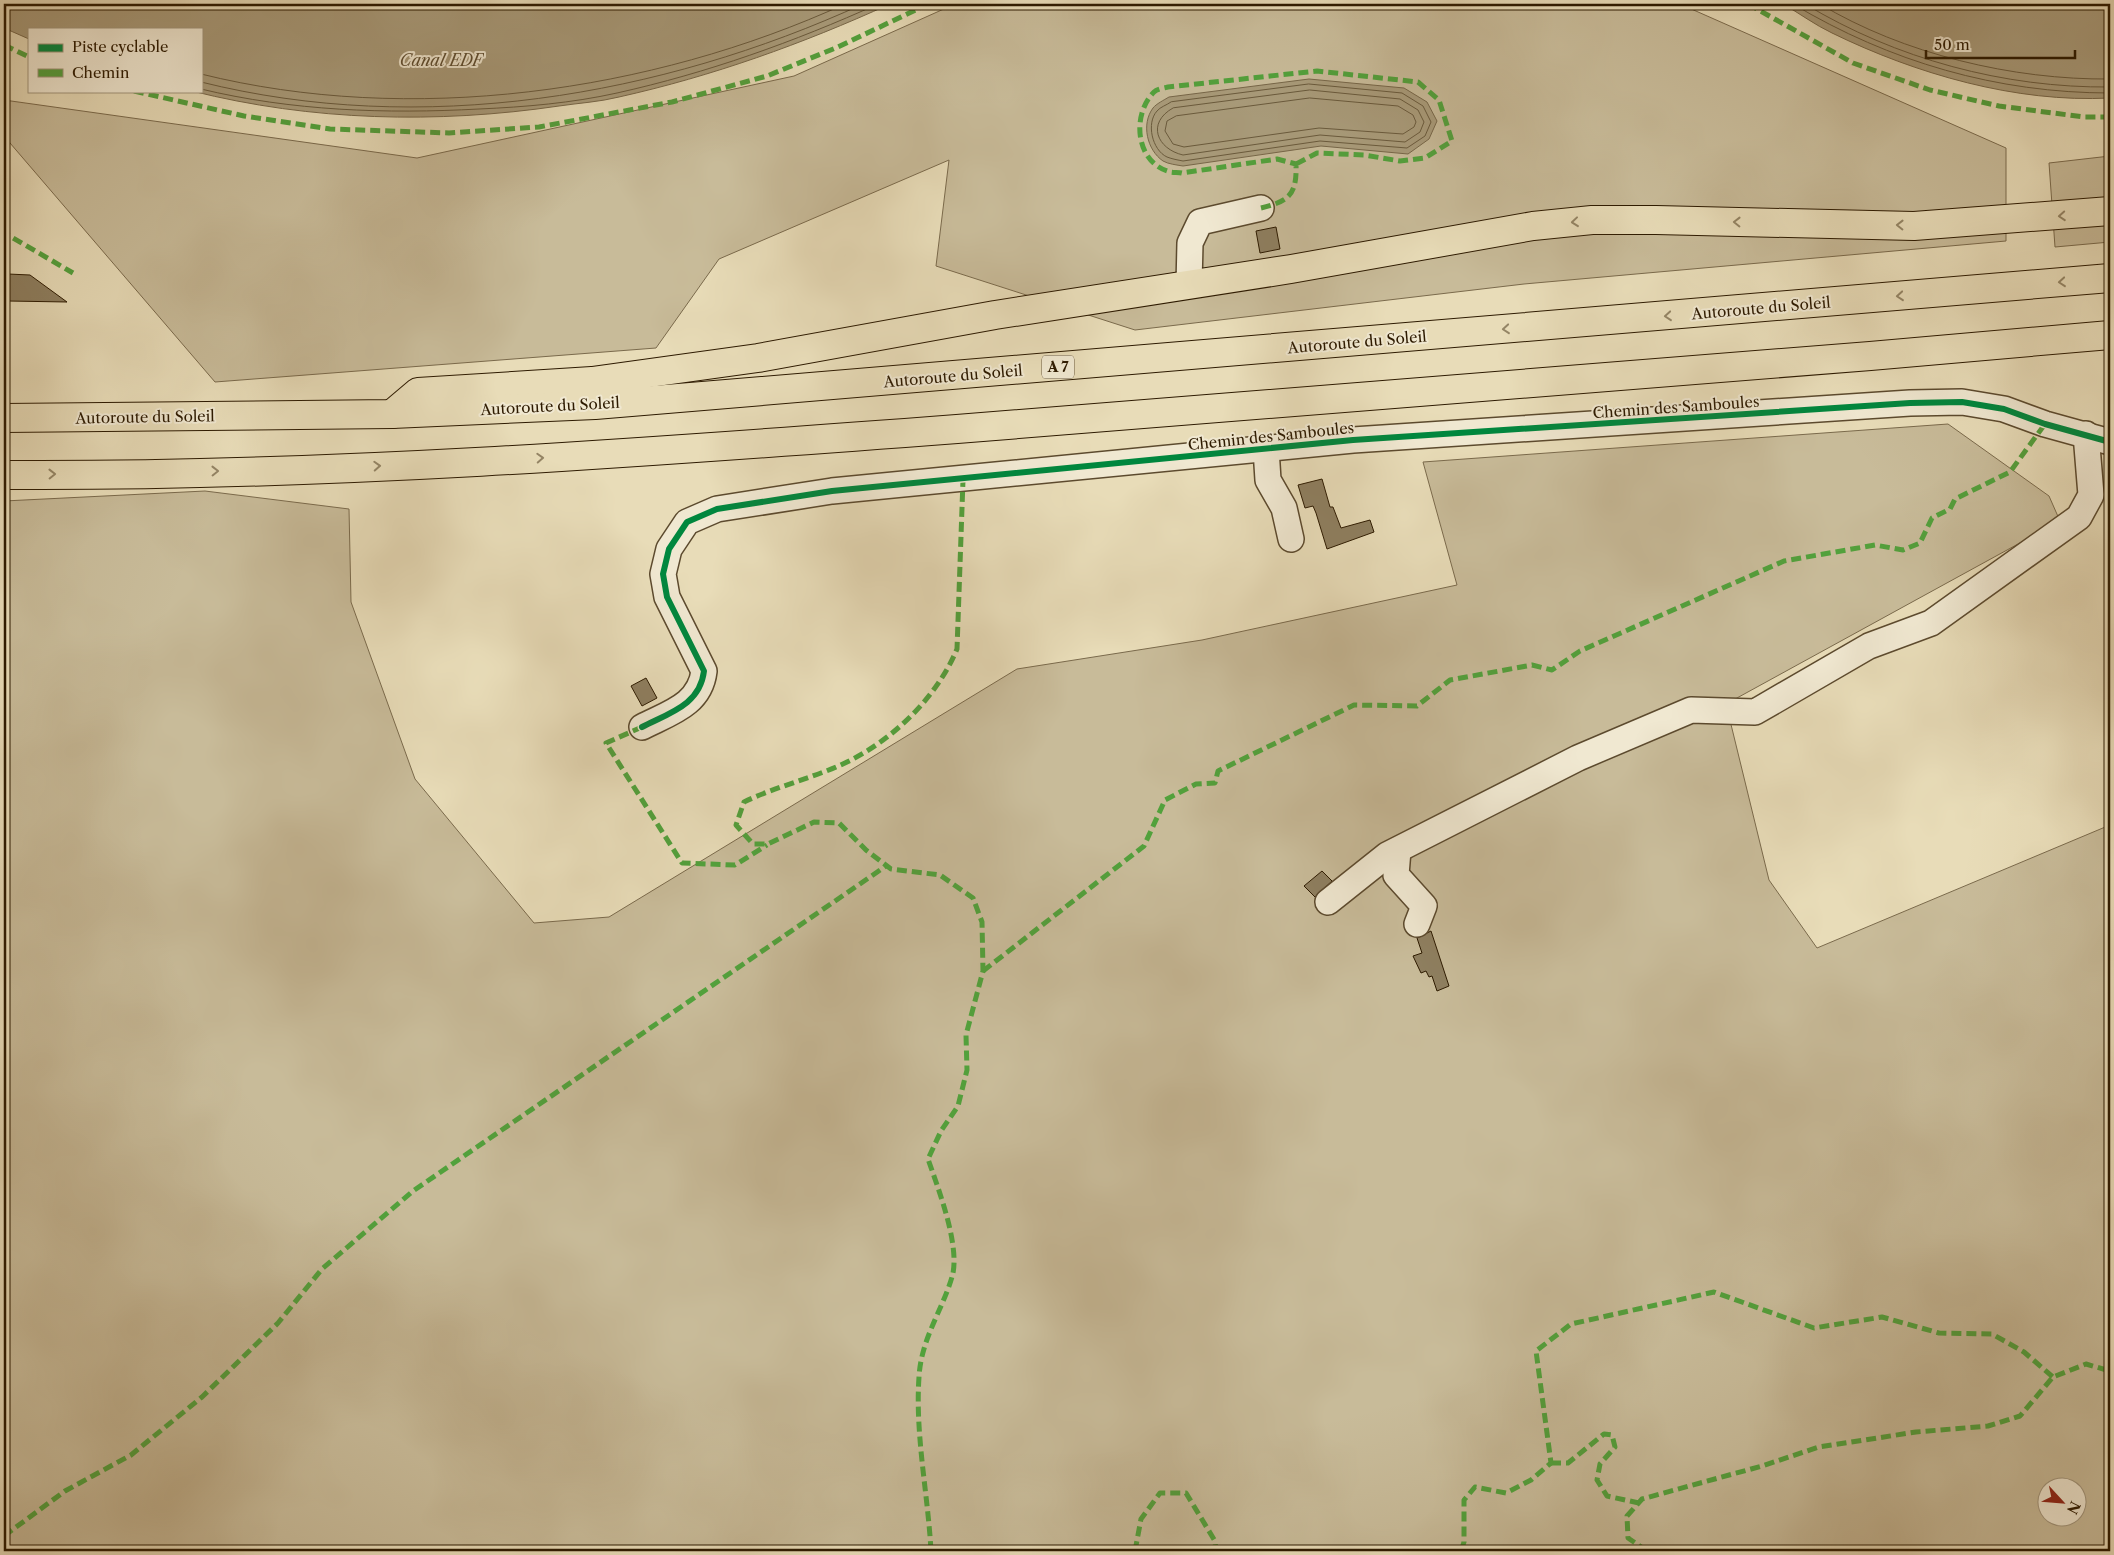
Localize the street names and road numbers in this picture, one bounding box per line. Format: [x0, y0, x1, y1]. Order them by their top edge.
street label: Autoroute du Soleil [1690, 292, 1832, 324]
street label: Autoroute du Soleil [1286, 326, 1428, 358]
road number: A 7 [1042, 356, 1074, 378]
street label: Autoroute du Soleil [882, 360, 1024, 392]
street label: Chemin des Samboules [1592, 392, 1760, 422]
street label: Autoroute du Soleil [479, 393, 621, 419]
street label: Autoroute du Soleil [74, 406, 215, 428]
street label: Chemin des Samboules [1187, 418, 1355, 454]

